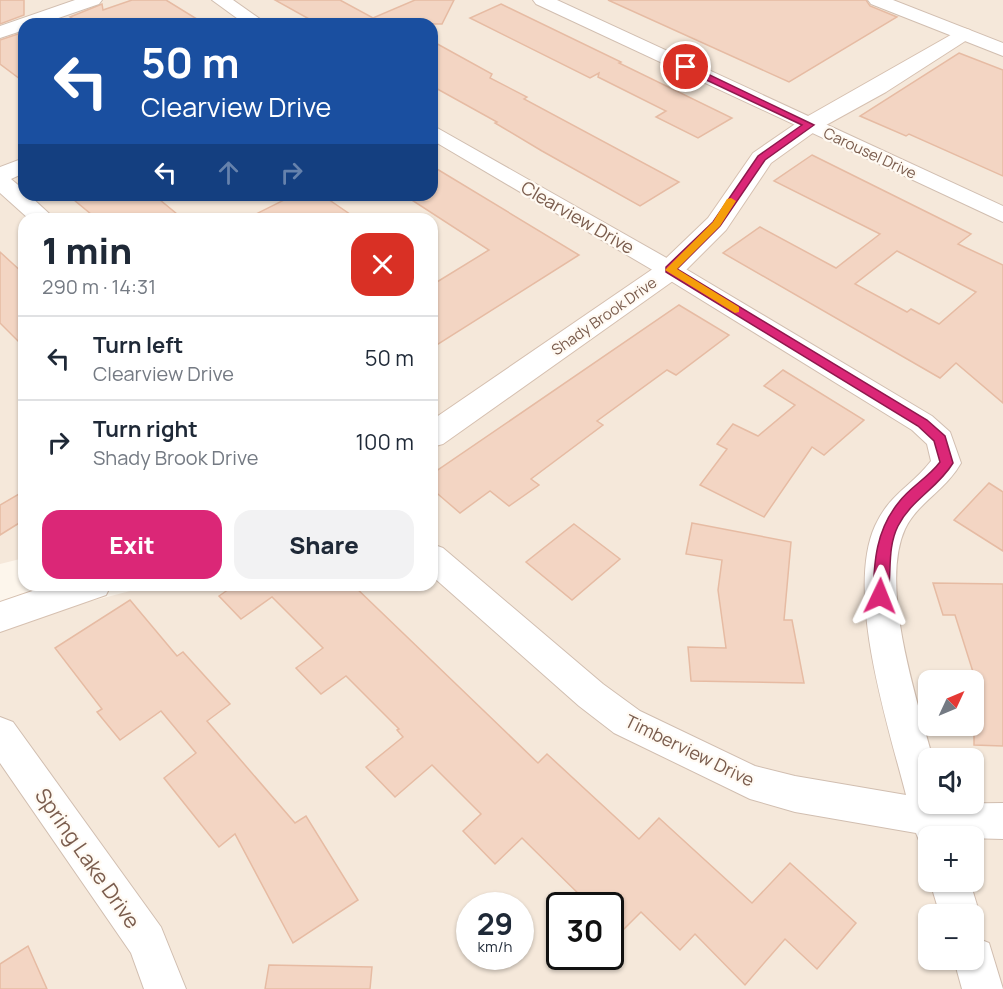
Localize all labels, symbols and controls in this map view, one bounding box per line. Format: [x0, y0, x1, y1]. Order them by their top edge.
text: 50 m [141, 33, 239, 91]
pin [660, 41, 711, 92]
icon: left [42, 42, 120, 120]
icon: arrive [669, 50, 702, 83]
text: Clearview Drive [141, 88, 331, 125]
street label: Carousel Drive [820, 122, 920, 184]
icon: left [149, 156, 182, 189]
icon: ahead [212, 156, 245, 189]
icon: right [275, 156, 308, 189]
street label: Clearview Drive [517, 175, 639, 259]
text: 1 min [42, 226, 132, 275]
button: close [351, 233, 414, 296]
street label: Shady Brook Drive [547, 272, 661, 360]
text: 290 m · 14:31 [42, 273, 156, 300]
text: Turn left [93, 330, 183, 360]
icon: left [42, 342, 75, 375]
text: 50 m [365, 343, 414, 373]
text: Clearview Drive [93, 360, 234, 387]
text: Turn right [93, 414, 198, 444]
icon: right [42, 426, 75, 459]
text: 100 m [356, 427, 414, 457]
text: Shady Brook Drive [93, 444, 258, 471]
button: Exit [42, 510, 222, 579]
button: Share [234, 510, 414, 579]
position arrow [848, 564, 912, 628]
north arrow [918, 670, 984, 736]
map controls [918, 670, 984, 970]
street label: Timberview Drive [621, 708, 759, 792]
button: sound [918, 748, 984, 814]
street label: Spring Lake Drive [29, 782, 147, 934]
button: + [918, 826, 984, 892]
speed limit sign: 30 [546, 892, 624, 970]
text: 29 [477, 903, 513, 944]
button: − [918, 904, 984, 970]
text: km/h [478, 936, 512, 957]

